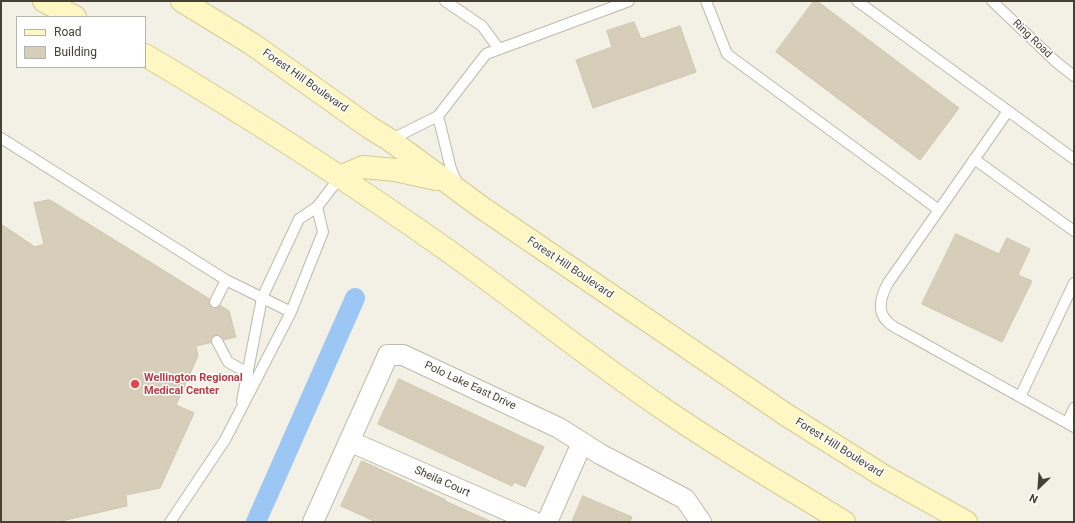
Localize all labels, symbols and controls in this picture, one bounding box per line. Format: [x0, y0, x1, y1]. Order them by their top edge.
legend [16, 16, 146, 68]
street label: Ring Road [1010, 17, 1054, 61]
text: Road [54, 25, 82, 39]
text: Building [54, 45, 97, 59]
street label: Forest Hill Boulevard [260, 47, 350, 115]
street label: Forest Hill Boulevard [524, 234, 616, 302]
street label: Polo Lake East Drive [422, 359, 518, 413]
place label: Wellington Regional Medical Center [144, 371, 243, 397]
marker: Wellington Regional Medical Center [129, 378, 141, 390]
street label: Forest Hill Boulevard [793, 416, 885, 480]
street label: Sheila Court [412, 464, 472, 500]
north arrow [1019, 467, 1059, 507]
text: N [1027, 491, 1040, 506]

